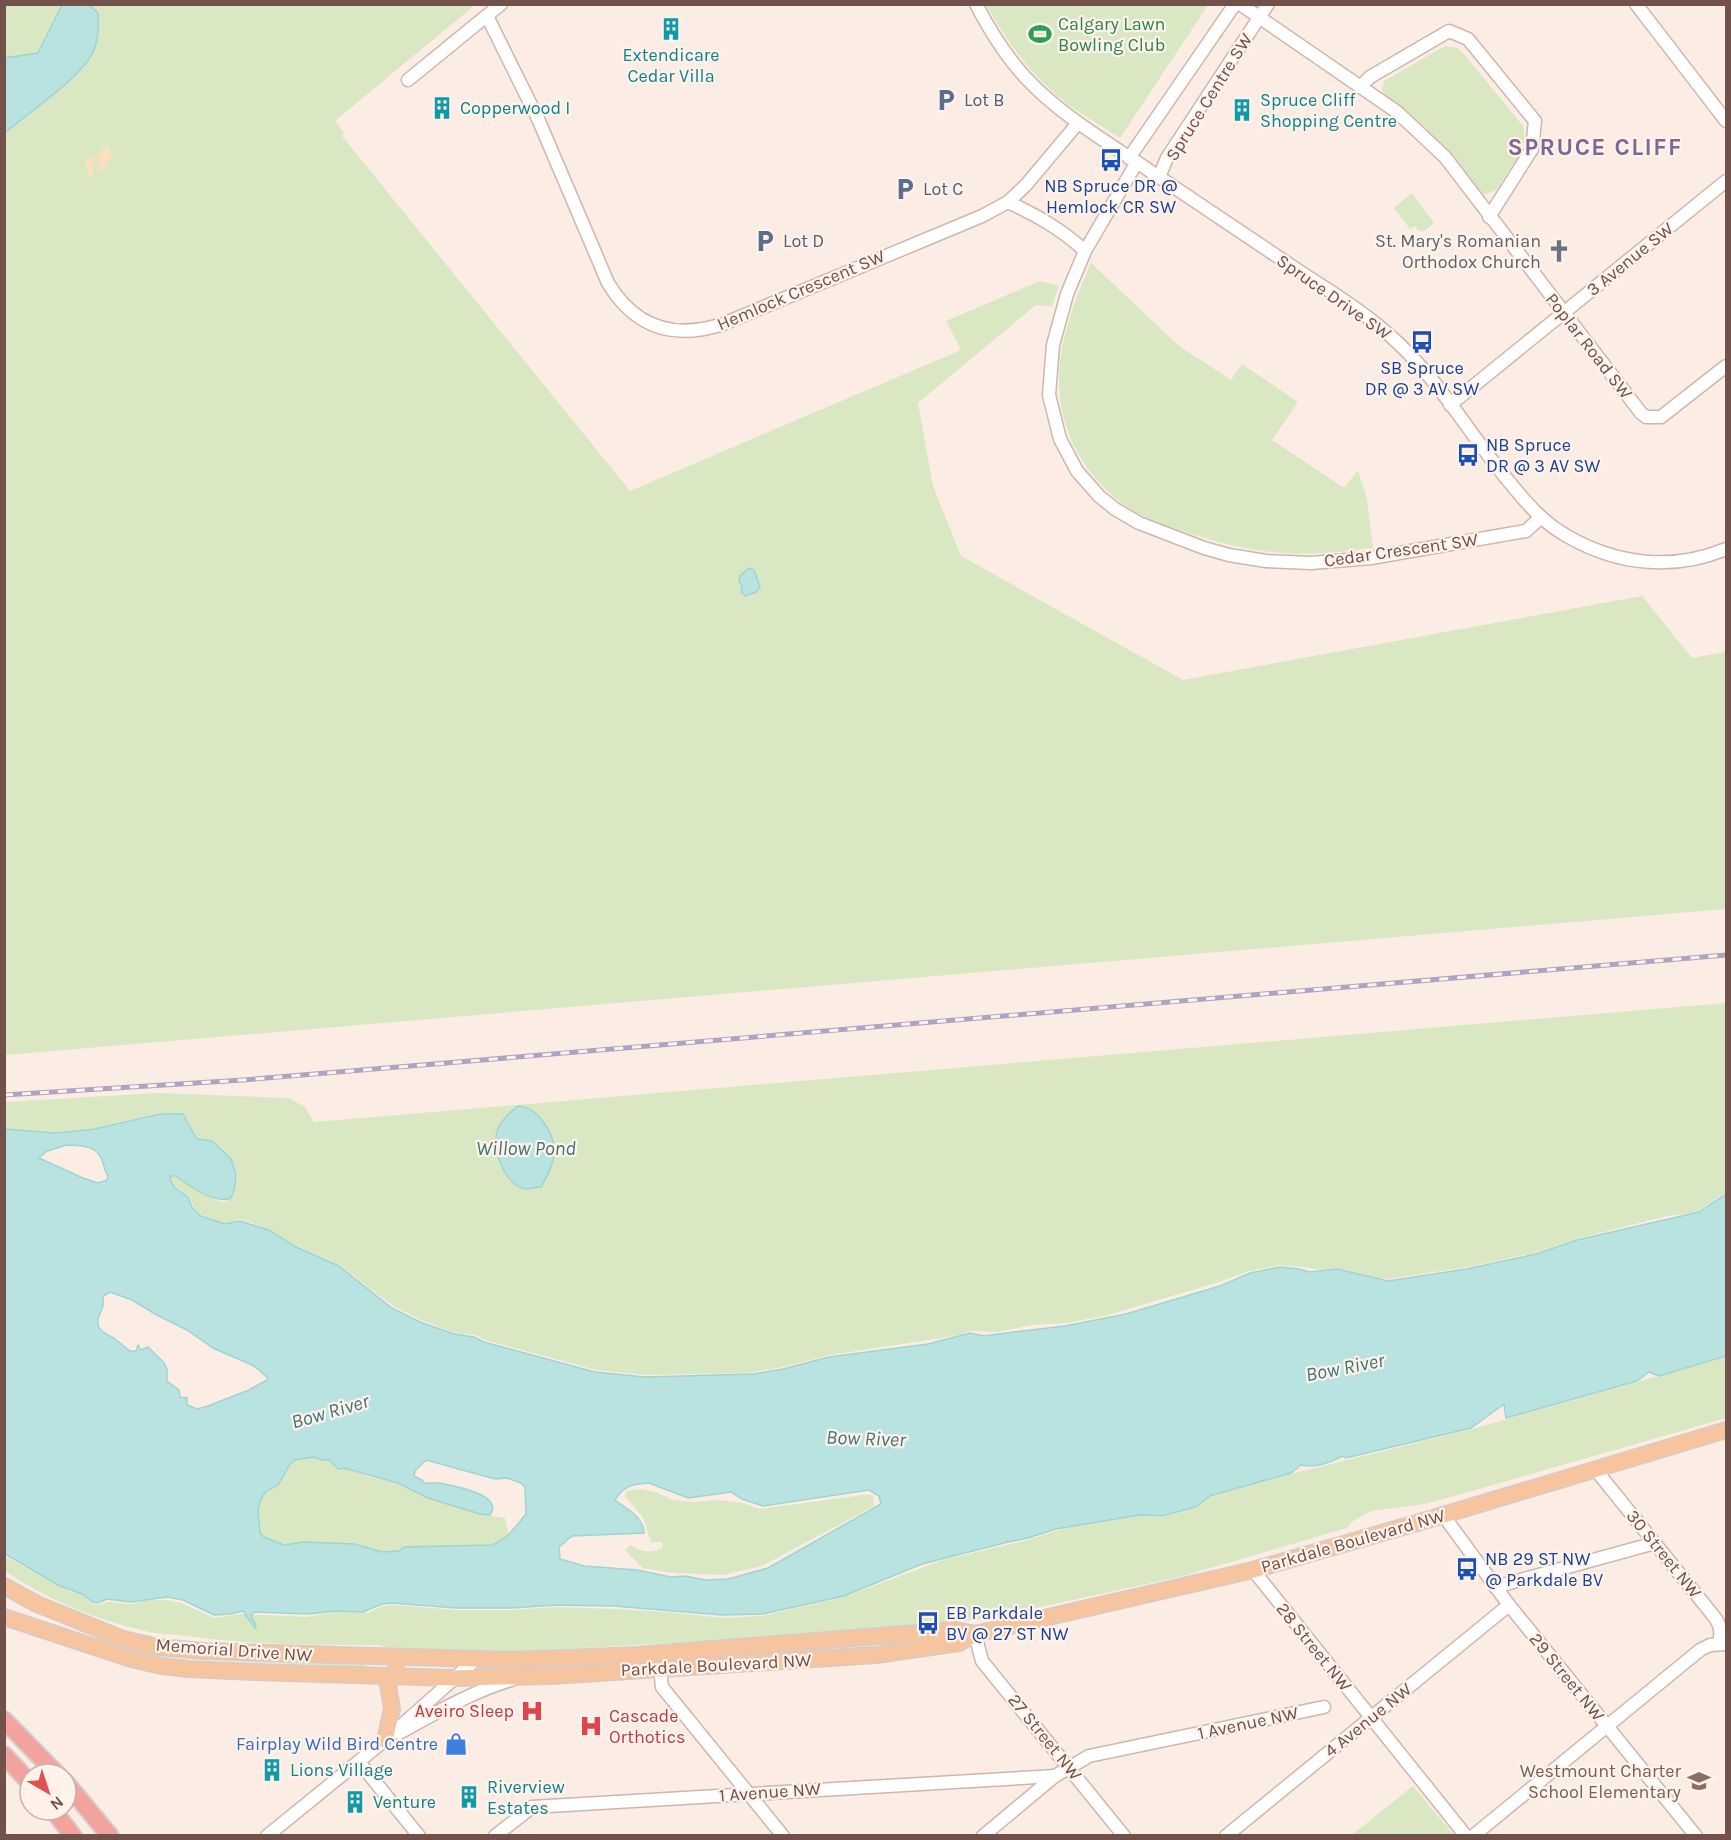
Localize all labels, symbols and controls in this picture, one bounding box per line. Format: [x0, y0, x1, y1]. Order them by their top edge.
place label: Calgary Lawn Bowling Club [1058, 13, 1165, 56]
building icon: Extendicare Cedar Villa [658, 16, 684, 42]
sports icon: Calgary Lawn Bowling Club [1027, 21, 1053, 47]
street label: Spruce Centre SW [1161, 29, 1257, 165]
place label: Extendicare Cedar Villa [622, 44, 720, 87]
parking icon: Lot B [933, 87, 959, 113]
place label: Lot B [964, 89, 1004, 111]
place label: Spruce Cliff Shopping Centre [1260, 89, 1397, 132]
building icon: Copperwood I [429, 95, 455, 121]
place label: Copperwood I [460, 97, 570, 119]
building icon: Spruce Cliff Shopping Centre [1229, 97, 1255, 123]
district label: SPRUCE CLIFF [1507, 133, 1683, 161]
bus stop icon: NB Spruce DR @ Hemlock CR SW [1098, 147, 1124, 173]
place label: NB Spruce DR @ Hemlock CR SW [1044, 175, 1178, 218]
parking icon: Lot C [892, 176, 918, 202]
place label: Lot C [923, 178, 963, 200]
street label: 3 Avenue SW [1582, 217, 1678, 301]
parking icon: Lot D [752, 228, 778, 254]
place label: Lot D [783, 230, 824, 252]
place label: St. Mary's Romanian Orthodox Church [1375, 230, 1541, 273]
church icon: St. Mary's Romanian Orthodox Church [1546, 238, 1572, 264]
street label: Hemlock Crescent SW [714, 245, 888, 335]
street label: Spruce Drive SW [1272, 249, 1396, 345]
street label: Poplar Road SW [1541, 288, 1637, 404]
bus stop icon: SB Spruce DR @ 3 AV SW [1409, 329, 1435, 355]
place label: SB Spruce DR @ 3 AV SW [1365, 357, 1479, 400]
place label: NB Spruce DR @ 3 AV SW [1486, 434, 1600, 477]
bus stop icon: NB Spruce DR @ 3 AV SW [1455, 442, 1481, 468]
street label: Cedar Crescent SW [1323, 528, 1479, 572]
water label: Willow Pond [476, 1137, 576, 1160]
water label: Bow River [1304, 1348, 1388, 1386]
water label: Bow River [289, 1389, 373, 1434]
water label: Bow River [826, 1426, 907, 1451]
street label: Parkdale Boulevard NW [1258, 1504, 1448, 1578]
street label: 30 Street NW [1622, 1505, 1706, 1603]
place label: NB 29 ST NW @ Parkdale BV [1485, 1548, 1603, 1591]
bus stop icon: NB 29 ST NW @ Parkdale BV [1454, 1556, 1480, 1582]
street label: 28 Street NW [1272, 1598, 1356, 1696]
place label: EB Parkdale BV @ 27 ST NW [946, 1602, 1068, 1645]
bus stop icon: EB Parkdale BV @ 27 ST NW [915, 1610, 941, 1636]
street label: 29 Street NW [1525, 1628, 1609, 1726]
street label: Memorial Drive NW [155, 1634, 313, 1666]
street label: Parkdale Boulevard NW [620, 1649, 812, 1681]
street label: 4 Avenue NW [1320, 1678, 1416, 1762]
street label: 27 Street NW [1003, 1689, 1087, 1785]
hospital icon: Aveiro Sleep [519, 1698, 545, 1724]
place label: Aveiro Sleep [415, 1700, 514, 1722]
street label: 1 Avenue NW [1196, 1702, 1300, 1744]
place label: Cascade Orthotics [609, 1705, 685, 1748]
hospital icon: Cascade Orthotics [578, 1713, 604, 1739]
shop icon: Fairplay Wild Bird Centre [443, 1731, 469, 1757]
place label: Fairplay Wild Bird Centre [236, 1733, 438, 1755]
building icon: Lions Village [259, 1757, 285, 1783]
place label: Lions Village [290, 1759, 393, 1781]
place label: Westmount Charter School Elementary [1520, 1760, 1682, 1803]
north arrow [18, 1762, 78, 1822]
school or university icon: Westmount Charter School Elementary [1686, 1768, 1712, 1794]
place label: Riverview Estates [487, 1776, 565, 1819]
street label: 1 Avenue NW [718, 1777, 822, 1807]
building icon: Riverview Estates [456, 1784, 482, 1810]
building icon: Venture [342, 1789, 368, 1815]
place label: Venture [373, 1791, 436, 1813]
text: N [47, 1792, 68, 1814]

